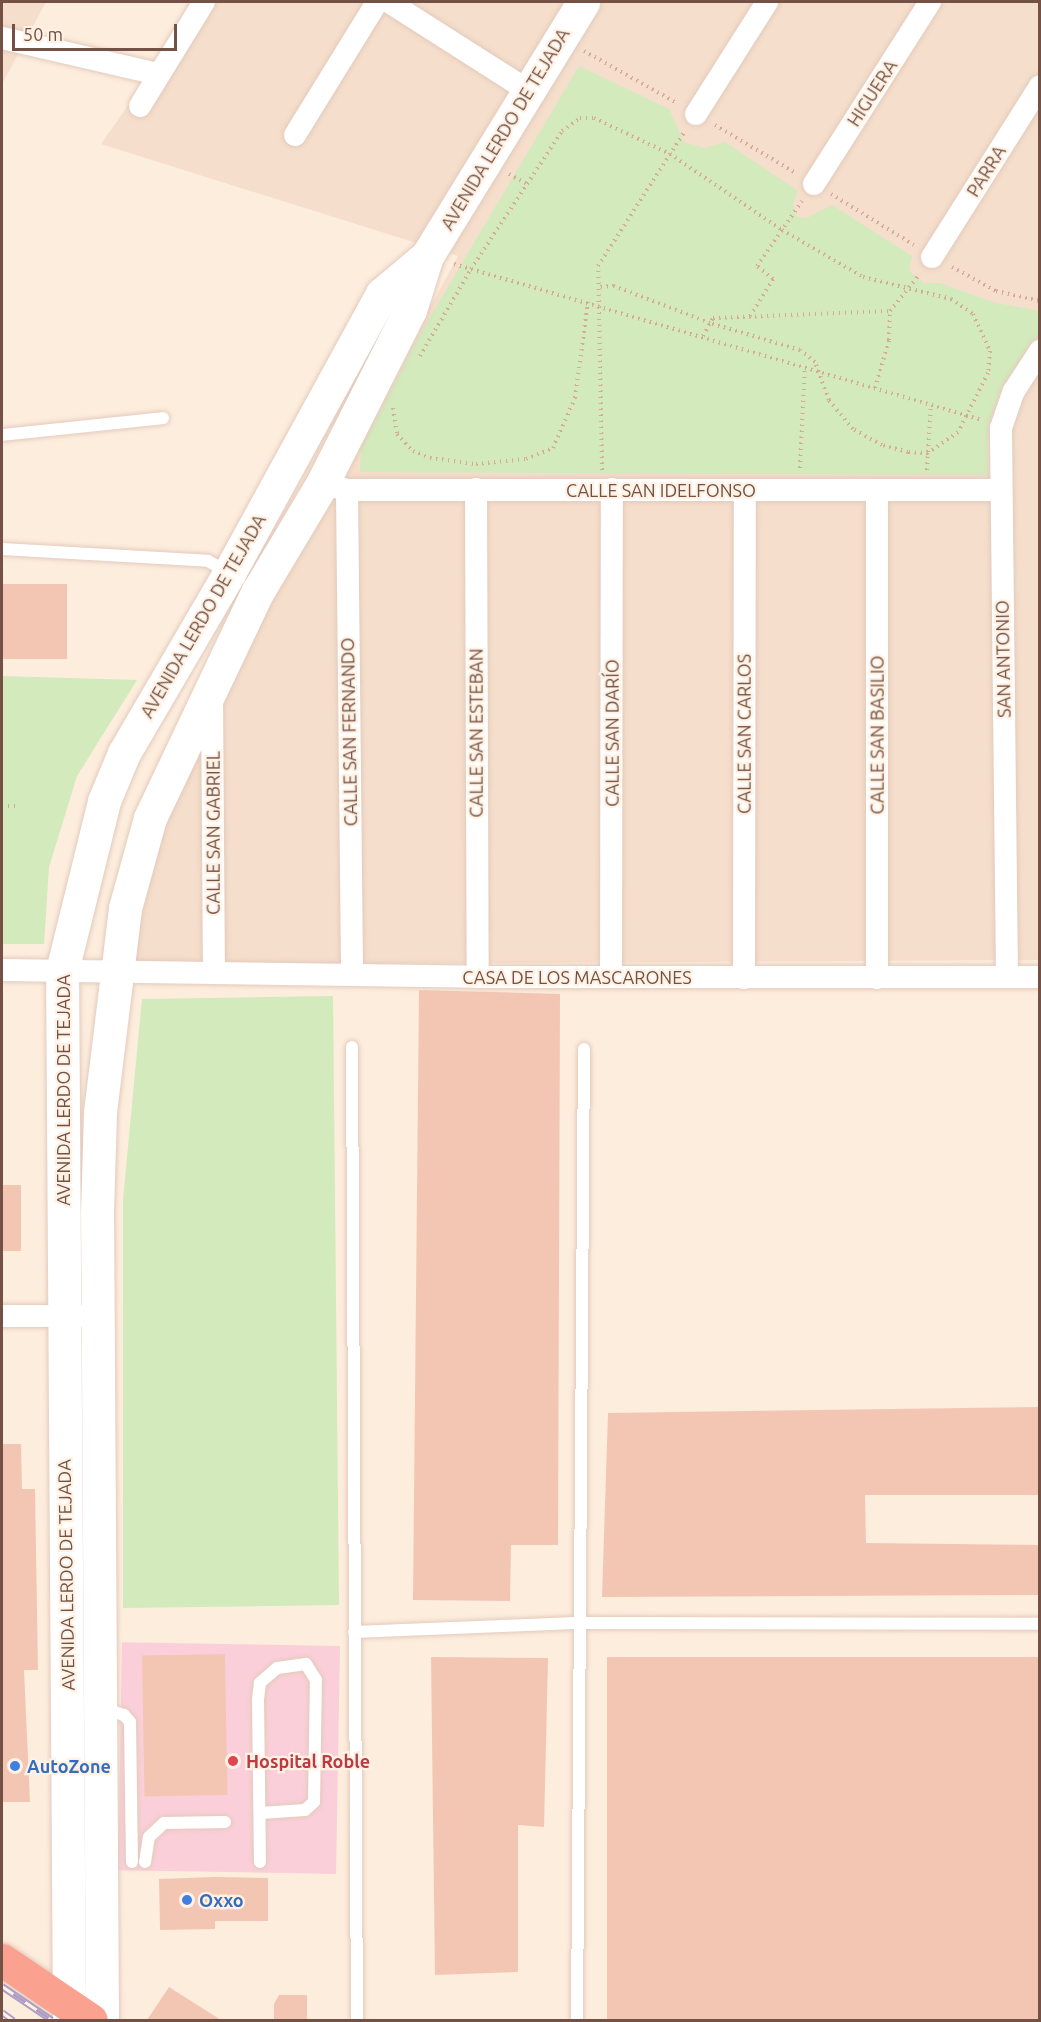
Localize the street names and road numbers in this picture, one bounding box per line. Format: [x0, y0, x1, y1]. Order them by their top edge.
street label: AVENIDA LERDO DE TEJADA [436, 24, 574, 234]
street label: HIGUERA [843, 56, 901, 130]
street label: PARRA [962, 141, 1010, 201]
street label: CALLE SAN IDELFONSO [566, 479, 756, 501]
street label: AVENIDA LERDO DE TEJADA [136, 510, 270, 722]
street label: SAN ANTONIO [991, 600, 1015, 718]
street label: CALLE SAN FERNANDO [337, 637, 361, 827]
street label: CALLE SAN ESTEBAN [465, 648, 487, 818]
street label: CALLE SAN CARLOS [733, 654, 755, 814]
street label: CALLE SAN BASILIO [866, 656, 888, 814]
street label: CALLE SAN DARÍO [601, 659, 623, 807]
street label: CALLE SAN GABRIEL [202, 751, 224, 915]
street label: CASA DE LOS MASCARONES [462, 966, 692, 988]
street label: AVENIDA LERDO DE TEJADA [52, 974, 74, 1206]
street label: AVENIDA LERDO DE TEJADA [53, 1459, 79, 1691]

